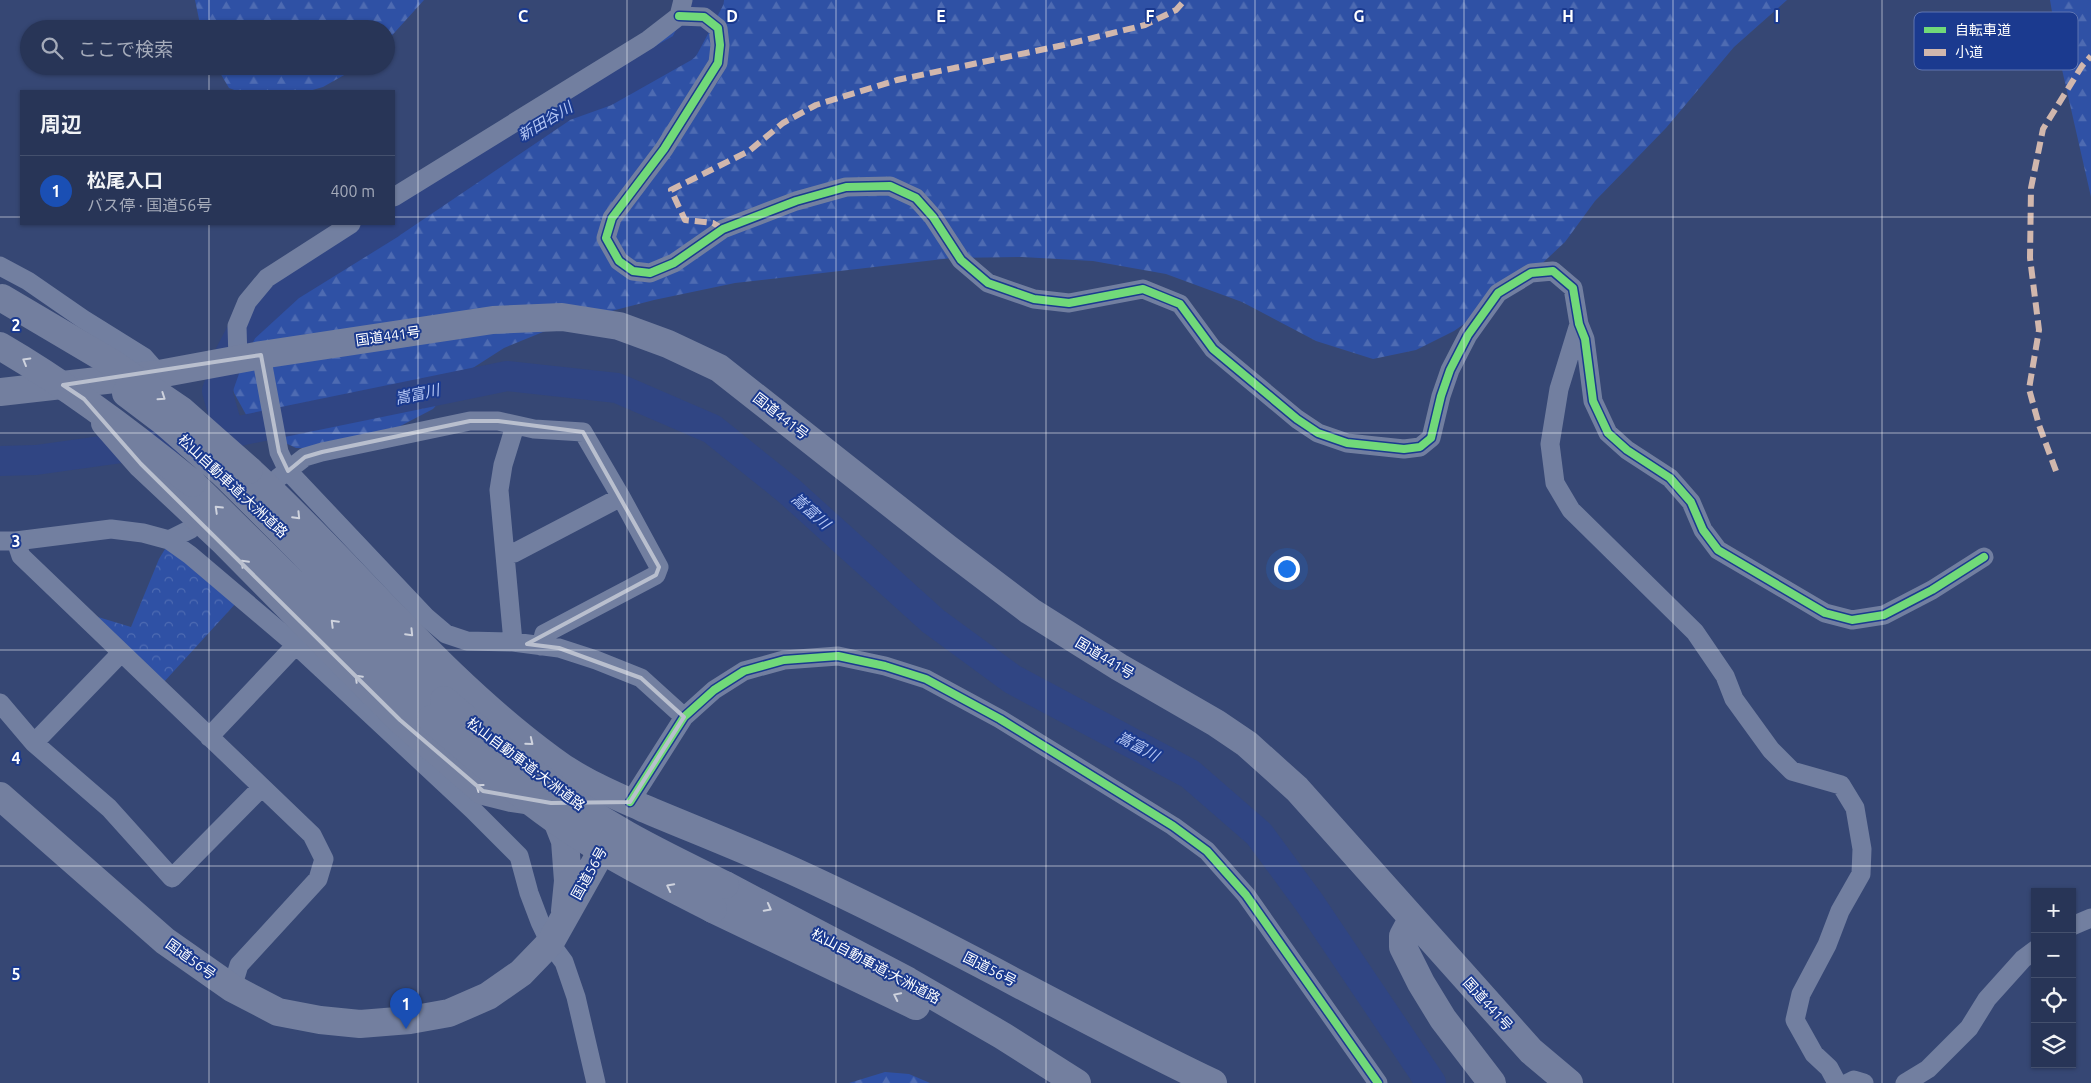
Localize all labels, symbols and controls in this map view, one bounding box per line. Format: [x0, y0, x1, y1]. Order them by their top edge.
text: C [518, 7, 528, 25]
text: D [726, 7, 738, 25]
text: E [936, 7, 946, 25]
text: F [1146, 7, 1155, 25]
text: G [1353, 7, 1365, 25]
text: H [1562, 7, 1574, 25]
text: I [1775, 7, 1779, 25]
legend [1914, 12, 2078, 70]
search box [20, 20, 395, 75]
text: 自転車道 [1955, 22, 2011, 38]
icon: search [38, 34, 66, 62]
text: ここで検索 [78, 38, 173, 60]
text: 小道 [1955, 44, 1983, 60]
water label: 新田谷川 [515, 97, 577, 144]
text: 周辺 [40, 112, 82, 136]
text: 松尾入口 [87, 169, 163, 191]
text: 1 [51, 182, 61, 200]
text: 400 m [330, 182, 375, 200]
text: バス停 · 国道56号 [87, 196, 212, 214]
text: 2 [11, 316, 21, 334]
street label: 国道441号 [354, 324, 422, 348]
one-way arrow [22, 358, 31, 368]
water label: 嵩富川 [393, 381, 443, 407]
street label: 国道441号 [750, 389, 812, 443]
one-way arrow [157, 391, 166, 400]
street label: 松山自動車道;大洲道路 [175, 431, 291, 541]
water label: 嵩富川 [789, 490, 835, 534]
one-way arrow [215, 506, 224, 515]
one-way arrow [291, 510, 300, 519]
text: 3 [11, 532, 21, 550]
your location [1274, 556, 1300, 582]
one-way arrow [241, 559, 250, 568]
one-way arrow [331, 620, 340, 629]
one-way arrow [404, 627, 413, 636]
street label: 国道441号 [1073, 634, 1137, 682]
one-way arrow [355, 675, 364, 684]
street label: 松山自動車道;大洲道路 [464, 714, 588, 814]
water label: 嵩富川 [1114, 728, 1164, 765]
one-way arrow [524, 737, 533, 745]
text: 4 [11, 749, 21, 767]
one-way arrow [475, 784, 485, 793]
street label: 国道56号 [568, 844, 610, 902]
one-way arrow [666, 883, 675, 893]
map controls [2031, 888, 2076, 1068]
button: + [2031, 888, 2076, 933]
one-way arrow [763, 902, 772, 912]
street label: 松山自動車道;大洲道路 [809, 925, 943, 1007]
button: − [2031, 933, 2076, 978]
street label: 国道56号 [163, 936, 219, 982]
street label: 国道56号 [961, 949, 1019, 989]
text: 5 [11, 965, 21, 983]
street label: 国道441号 [1460, 974, 1516, 1034]
button: locate [2031, 978, 2076, 1023]
pin: 1 [390, 988, 422, 1029]
one-way arrow [893, 992, 902, 1003]
button: layers [2031, 1023, 2076, 1068]

